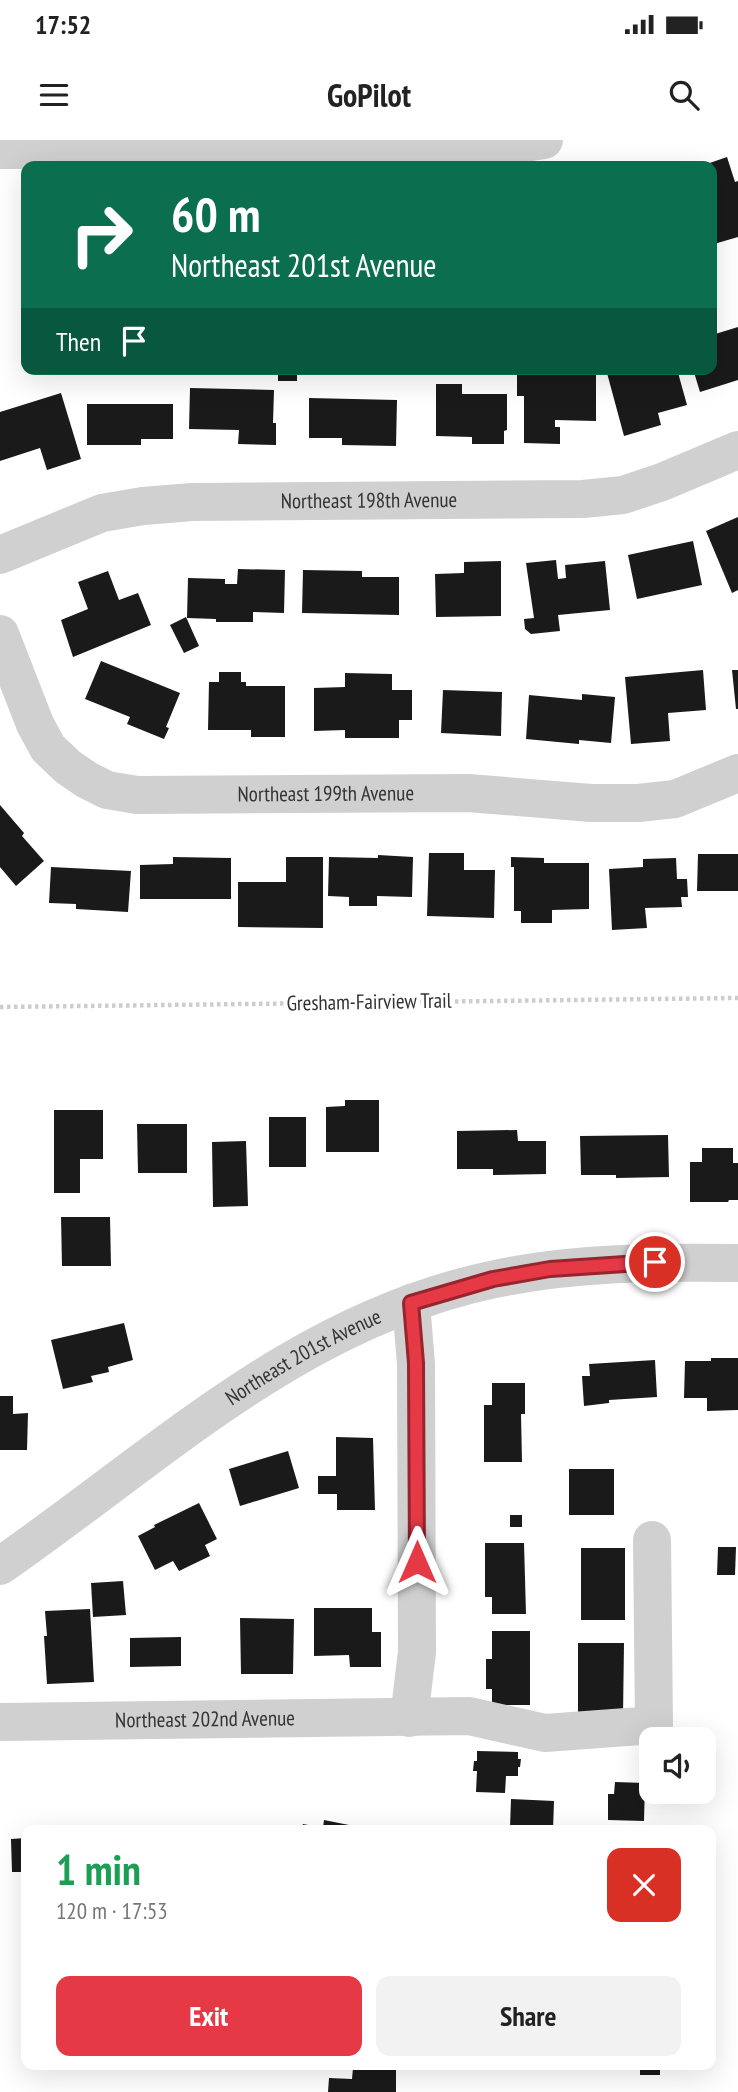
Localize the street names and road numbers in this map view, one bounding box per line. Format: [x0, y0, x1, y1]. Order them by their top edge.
street label: Northeast 198th Avenue [281, 486, 457, 514]
street label: Northeast 199th Avenue [237, 779, 414, 807]
street label: Gresham-Fairview Trail [286, 987, 452, 1016]
street label: Northeast 201st Avenue [220, 1302, 385, 1411]
street label: Northeast 202nd Avenue [115, 1704, 295, 1734]

